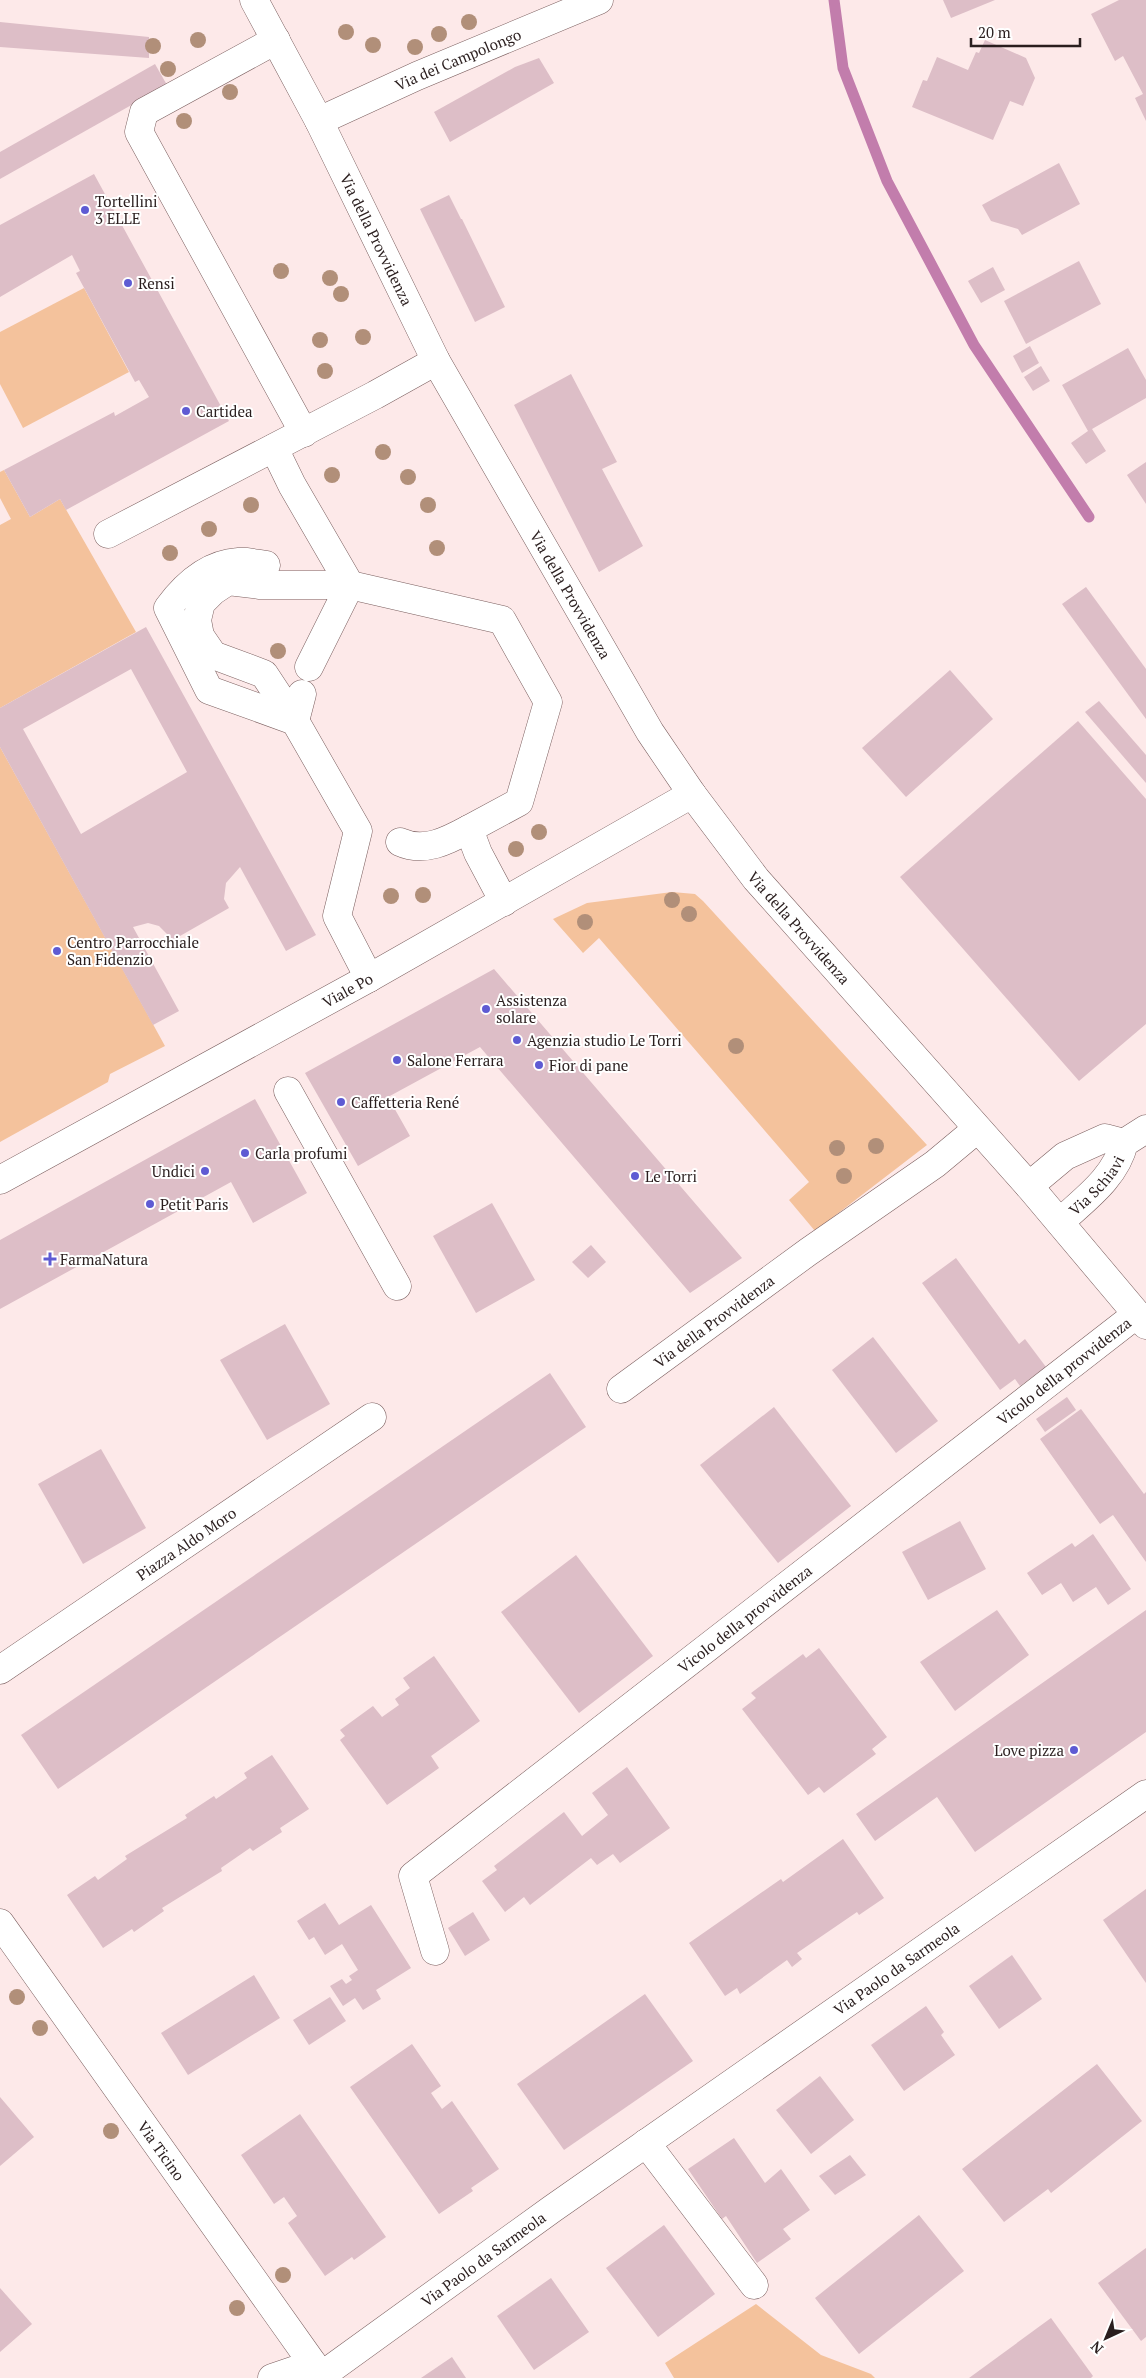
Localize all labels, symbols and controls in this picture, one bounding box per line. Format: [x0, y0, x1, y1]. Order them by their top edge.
scale bar [971, 15, 1080, 47]
text: 20 m [978, 22, 1011, 42]
street label: Via dei Campolongo [392, 24, 524, 95]
street label: Via della Provvidenza [336, 170, 418, 309]
place label: Tortellini 3 ELLE [95, 191, 157, 228]
marker: Tortellini 3 ELLE [79, 204, 91, 216]
place label: Rensi [138, 273, 175, 293]
marker: Rensi [122, 277, 134, 289]
place label: Cartidea [196, 401, 253, 421]
marker: Cartidea [180, 405, 192, 417]
street label: Via della Provvidenza [526, 527, 616, 663]
street label: Via della Provvidenza [744, 867, 855, 989]
place label: Centro Parrocchiale San Fidenzio [67, 932, 199, 969]
marker: Centro Parrocchiale San Fidenzio [51, 945, 63, 957]
street label: Viale Po [318, 968, 376, 1012]
place label: Assistenza solare [496, 990, 568, 1027]
marker: Assistenza solare [480, 1003, 492, 1015]
place label: Agenzia studio Le Torri [527, 1030, 682, 1050]
marker: Agenzia studio Le Torri [511, 1034, 523, 1046]
place label: Salone Ferrara [407, 1050, 504, 1070]
marker: Salone Ferrara [391, 1054, 403, 1066]
place label: Fior di pane [549, 1055, 628, 1075]
marker: Fior di pane [533, 1059, 545, 1071]
place label: Caffetteria René [351, 1092, 459, 1112]
marker: Caffetteria René [335, 1096, 347, 1108]
place label: Carla profumi [255, 1143, 347, 1163]
marker: Carla profumi [239, 1147, 251, 1159]
street label: Via Schiavi [1064, 1152, 1128, 1220]
place label: Undici [152, 1161, 195, 1181]
marker: Undici [199, 1165, 211, 1177]
place label: Le Torri [645, 1166, 697, 1186]
marker: Le Torri [629, 1170, 641, 1182]
place label: Petit Paris [160, 1194, 229, 1214]
marker: Petit Paris [144, 1198, 156, 1210]
place label: FarmaNatura [60, 1249, 149, 1269]
marker: FarmaNatura [44, 1253, 56, 1265]
street label: Via della Provvidenza [649, 1270, 778, 1372]
street label: Vicolo della provvidenza [993, 1312, 1135, 1429]
street label: Piazza Aldo Moro [132, 1502, 240, 1585]
street label: Vicolo della provvidenza [674, 1560, 816, 1677]
place label: Love pizza [994, 1740, 1064, 1760]
marker: Love pizza [1068, 1744, 1080, 1756]
street label: Via Paolo da Sarmeola [829, 1917, 963, 2019]
street label: Via Ticino [134, 2117, 190, 2184]
street label: Via Paolo da Sarmeola [417, 2207, 550, 2311]
north arrow [1081, 2313, 1131, 2363]
text: N [1086, 2337, 1107, 2358]

